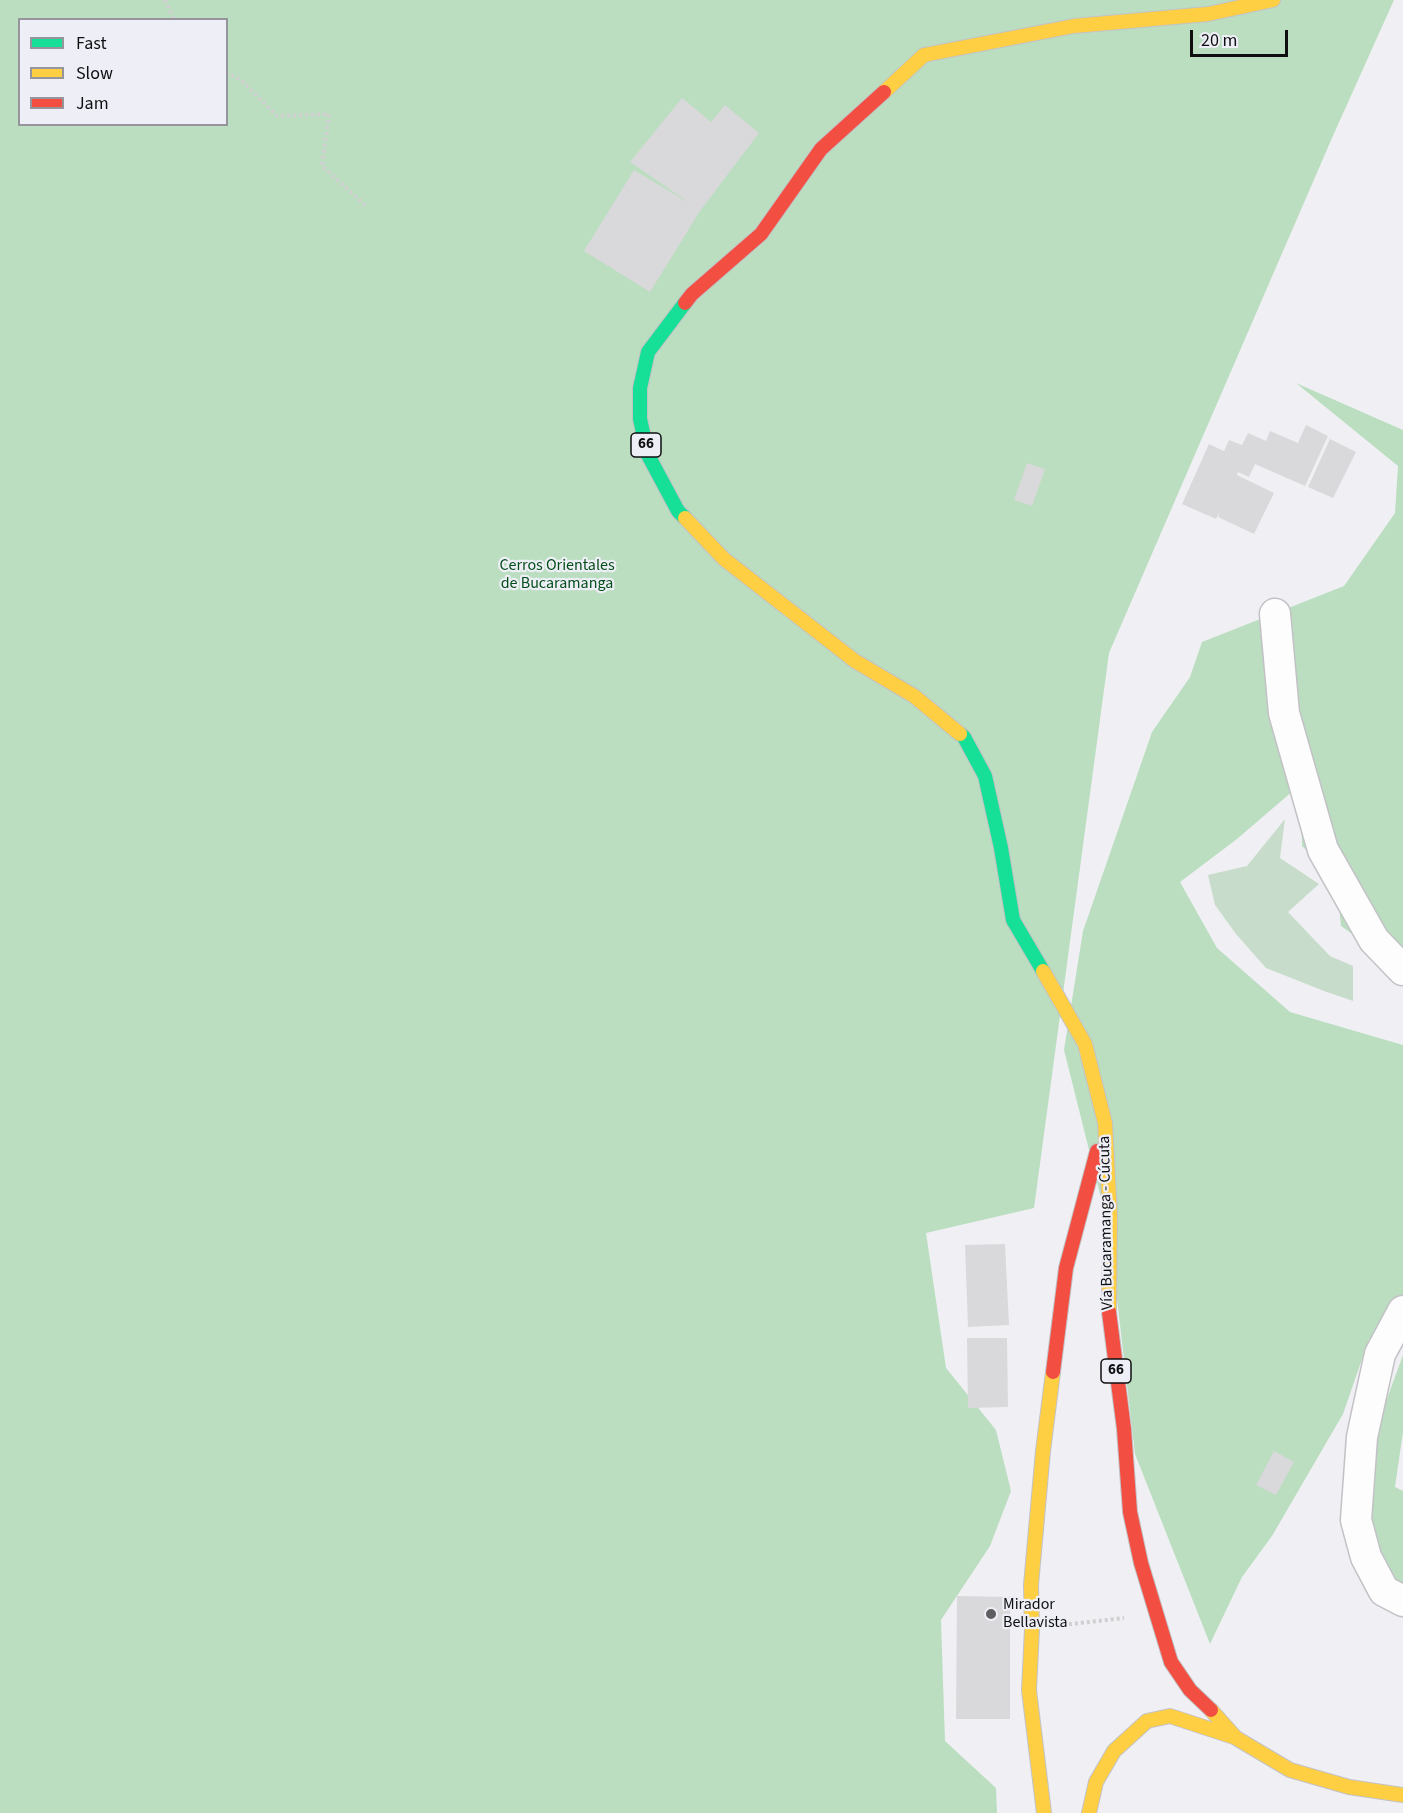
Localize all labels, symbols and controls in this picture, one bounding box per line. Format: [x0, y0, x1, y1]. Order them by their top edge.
legend [18, 18, 228, 126]
scale bar [1193, 18, 1290, 56]
text: 20 m [1201, 28, 1237, 53]
text: Fast [76, 31, 107, 56]
text: Slow [76, 61, 113, 86]
text: Jam [76, 91, 109, 116]
road number: 66 [631, 433, 661, 457]
park label: Cerros Orientales de Bucaramanga [499, 556, 615, 594]
street label: Vía Bucaramanga - Cúcuta [1096, 1136, 1118, 1310]
road number: 66 [1101, 1359, 1131, 1383]
place label: Mirador Bellavista [1003, 1595, 1067, 1633]
marker: Mirador Bellavista [984, 1607, 998, 1621]

